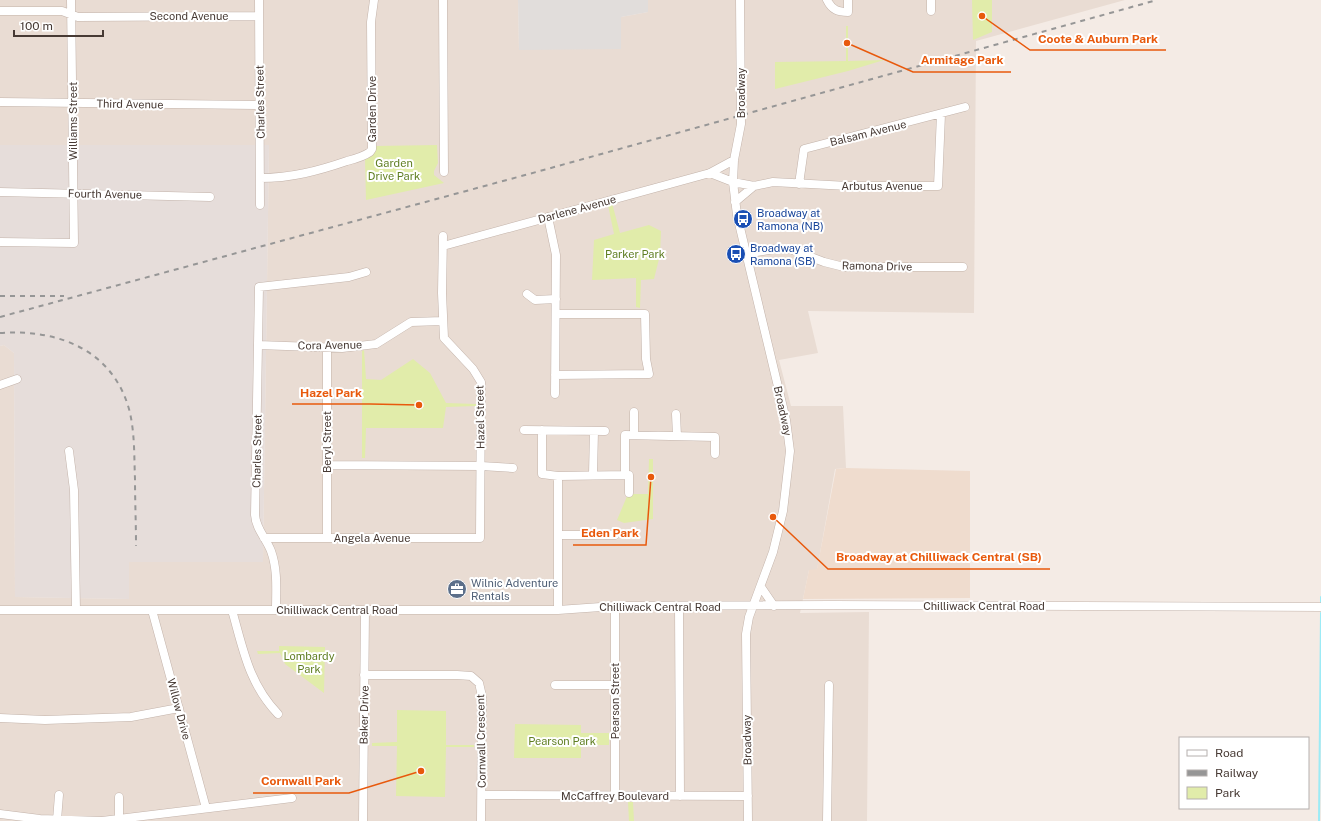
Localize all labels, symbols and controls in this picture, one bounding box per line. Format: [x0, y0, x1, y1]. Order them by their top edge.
street label: Second Avenue [149, 10, 229, 22]
scale bar [14, 12, 103, 38]
text: 100 m [20, 19, 53, 33]
callout: Coote & Auburn Park [1030, 26, 1166, 50]
text: Coote & Auburn Park [1038, 32, 1158, 46]
callout: Armitage Park [913, 48, 1011, 72]
text: Armitage Park [921, 53, 1003, 67]
street label: Charles Street [253, 65, 267, 139]
street label: Broadway [735, 68, 747, 118]
street label: Garden Drive [366, 76, 378, 142]
street label: Williams Street [67, 82, 79, 160]
street label: Third Avenue [96, 97, 164, 111]
street label: Balsam Avenue [829, 118, 907, 148]
park label: Garden Drive Park [368, 157, 420, 182]
street label: Arbutus Avenue [841, 180, 923, 192]
street label: Fourth Avenue [68, 187, 142, 201]
street label: Darlene Avenue [537, 193, 617, 225]
place label: Broadway at Ramona (NB) [757, 207, 824, 232]
bus stop icon: Broadway at Ramona (NB) [732, 208, 754, 230]
place label: Broadway at Ramona (SB) [750, 242, 816, 267]
bus stop icon: Broadway at Ramona (SB) [725, 243, 747, 265]
park label: Parker Park [605, 248, 665, 260]
street label: Ramona Drive [842, 259, 912, 273]
street label: Cora Avenue [298, 338, 362, 352]
callout: Hazel Park [292, 380, 370, 404]
street label: Hazel Street [473, 385, 487, 449]
street label: Broadway [772, 385, 794, 437]
text: Hazel Park [300, 386, 362, 400]
street label: Beryl Street [321, 411, 333, 473]
street label: Charles Street [250, 414, 264, 488]
callout: Eden Park [573, 521, 646, 545]
text: Eden Park [581, 526, 639, 540]
street label: Angela Avenue [334, 532, 410, 544]
callout: Broadway at Chilliwack Central (SB) [828, 545, 1050, 569]
text: Broadway at Chilliwack Central (SB) [836, 550, 1042, 564]
place label: Wilnic Adventure Rentals [471, 577, 558, 602]
office icon: Wilnic Adventure Rentals [446, 578, 468, 600]
street label: Chilliwack Central Road [923, 600, 1045, 612]
street label: Chilliwack Central Road [599, 601, 721, 613]
street label: Chilliwack Central Road [276, 604, 398, 616]
park label: Lombardy Park [283, 650, 335, 675]
street label: Pearson Street [609, 663, 621, 739]
street label: Willow Drive [165, 677, 193, 741]
street label: Baker Drive [357, 685, 371, 745]
street label: Cornwall Crescent [474, 694, 488, 788]
street label: Broadway [741, 714, 753, 765]
park label: Pearson Park [528, 735, 596, 747]
legend [1179, 737, 1309, 809]
text: Road [1215, 746, 1243, 760]
text: Railway [1215, 766, 1259, 780]
callout: Cornwall Park [253, 769, 349, 793]
text: Cornwall Park [261, 774, 341, 788]
text: Park [1215, 786, 1241, 800]
street label: McCaffrey Boulevard [561, 790, 669, 802]

